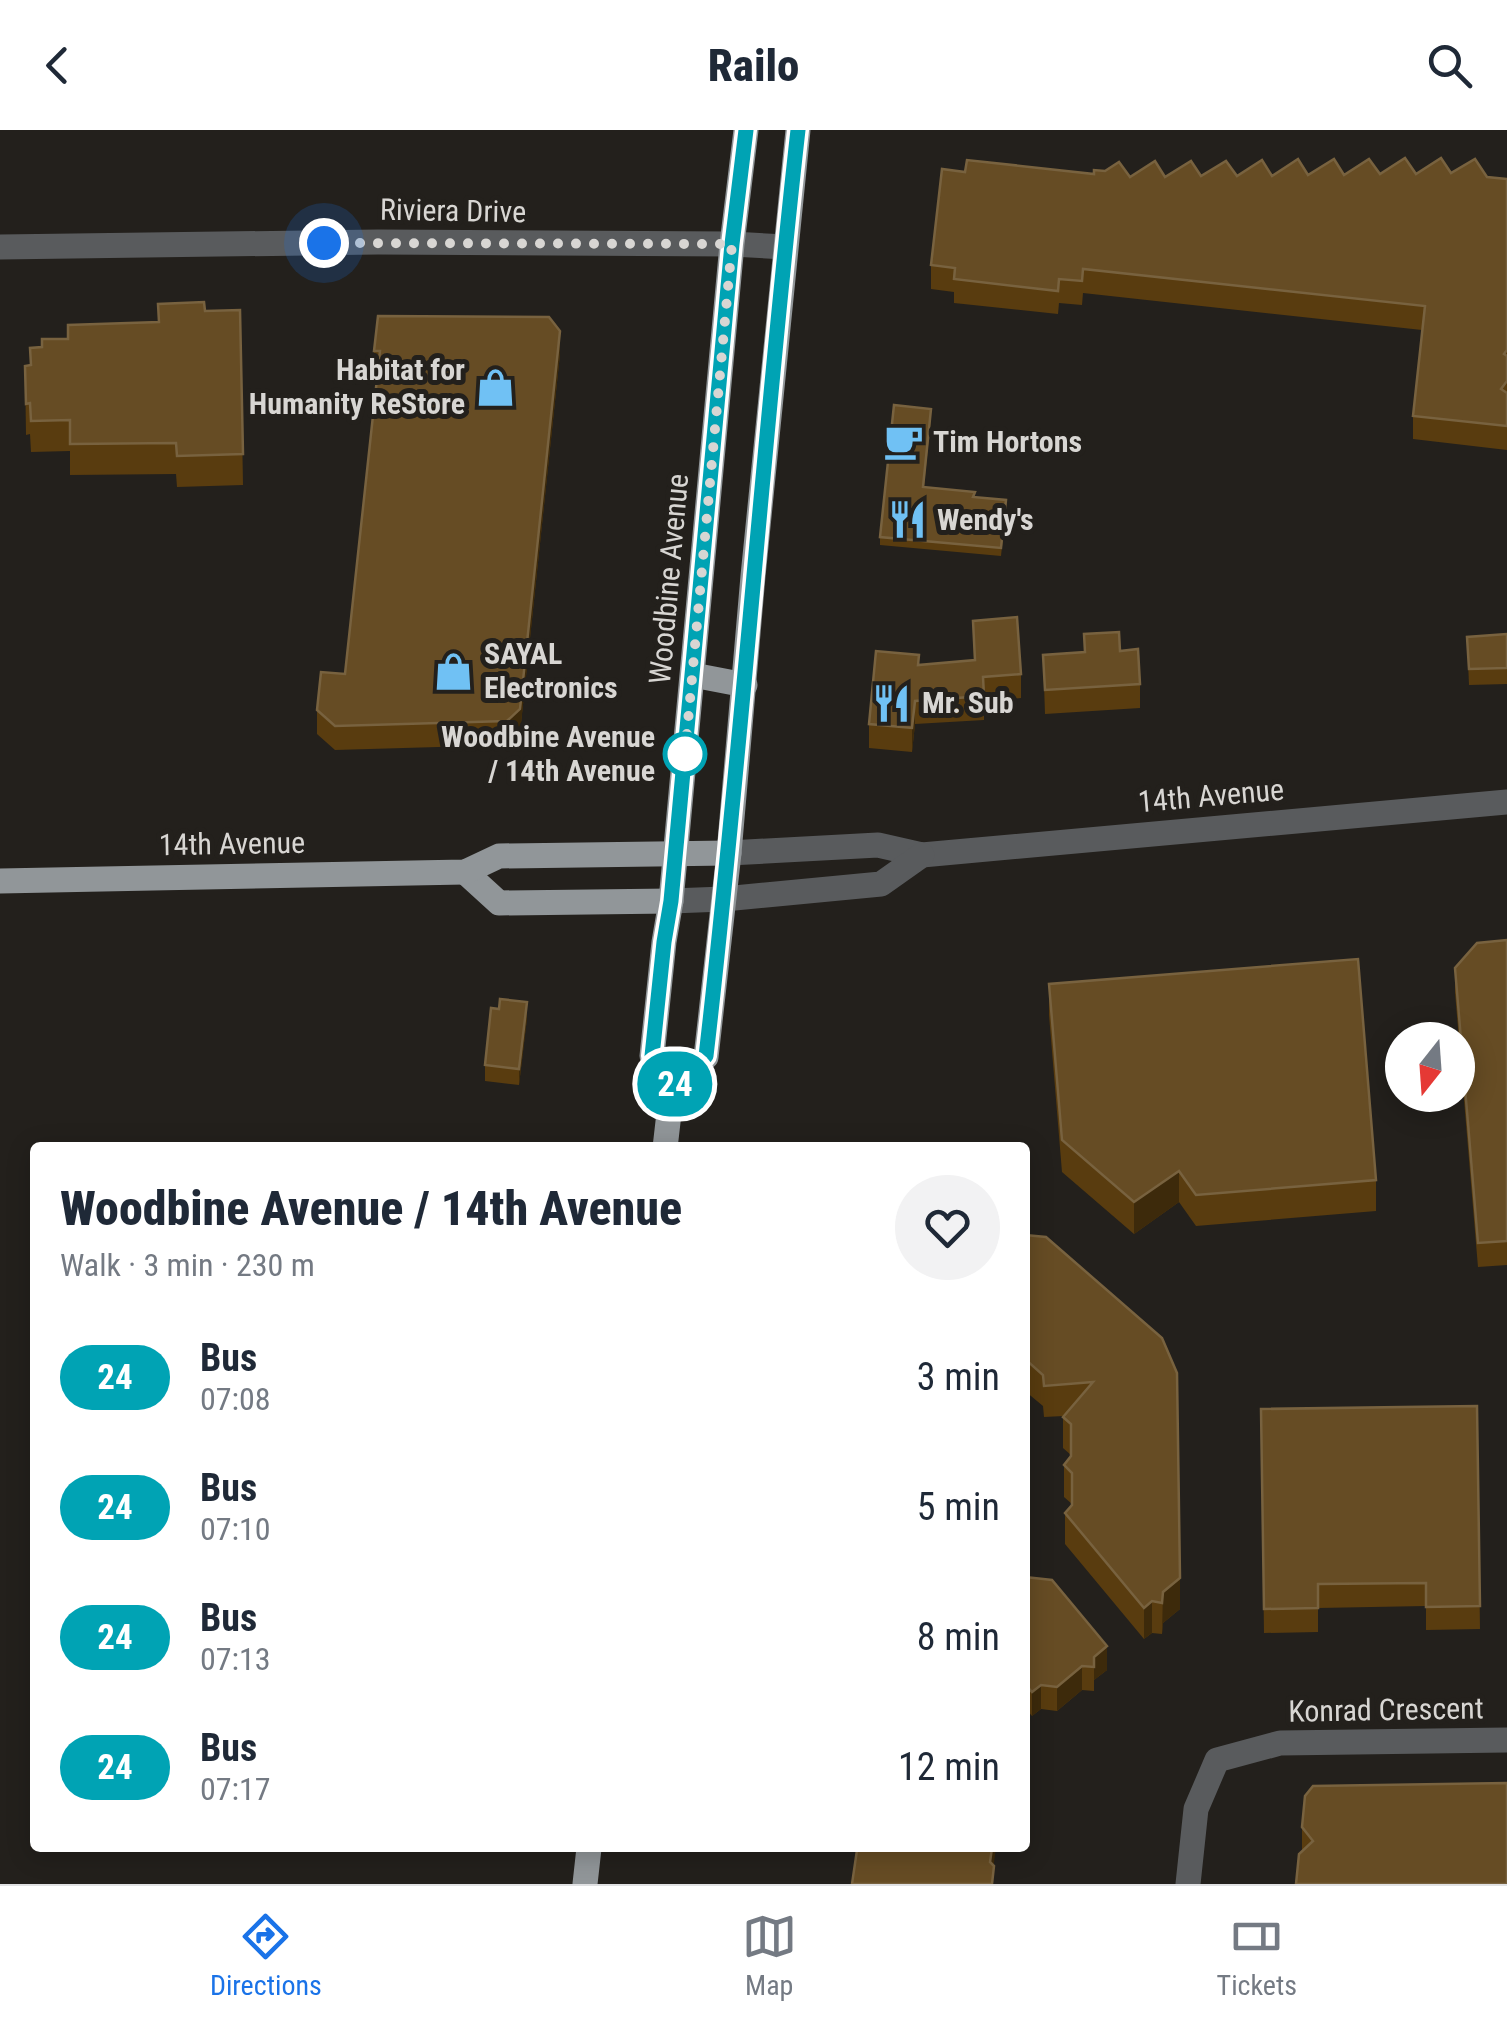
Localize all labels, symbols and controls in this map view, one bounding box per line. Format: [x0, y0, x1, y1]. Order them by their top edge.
icon: back [30, 38, 85, 93]
icon: search [1422, 38, 1477, 93]
text: Railo [708, 39, 799, 92]
street label: Riviera Drive [380, 192, 526, 229]
your location [299, 218, 349, 268]
place label: Habitat for Humanity ReStore [249, 352, 465, 421]
shop icon: Habitat for Humanity ReStore [474, 366, 516, 408]
cafe icon: Tim Hortons [882, 421, 924, 463]
place label: Tim Hortons [933, 424, 1082, 459]
street label: Woodbine Avenue [642, 472, 695, 686]
restaurant icon: Wendy's [886, 499, 928, 541]
place label: Wendy's [937, 502, 1034, 537]
place label: SAYAL Electronics [484, 636, 618, 705]
shop icon: SAYAL Electronics [433, 650, 475, 692]
restaurant icon: Mr. Sub [871, 682, 913, 724]
place label: Mr. Sub [922, 685, 1014, 720]
place label: Woodbine Avenue / 14th Avenue [441, 719, 655, 788]
marker: Woodbine Avenue / 14th Avenue [664, 733, 706, 775]
street label: 14th Avenue [1137, 772, 1285, 819]
street label: 14th Avenue [159, 825, 305, 862]
north arrow [1385, 1022, 1475, 1112]
map controls [1385, 1022, 1475, 1112]
line badge: 24 [630, 1052, 720, 1116]
text: 24 [657, 1064, 693, 1105]
button: heart [895, 1175, 1000, 1280]
text: Woodbine Avenue / 14th Avenue [60, 1180, 682, 1237]
text: Walk · 3 min · 230 m [60, 1246, 315, 1284]
text: Bus [200, 1336, 257, 1380]
text: 3 min [917, 1355, 1000, 1399]
text: 24 [97, 1357, 133, 1398]
text: 07:08 [200, 1380, 271, 1418]
text: Bus [200, 1466, 257, 1510]
text: 5 min [917, 1485, 1000, 1529]
text: 24 [97, 1487, 133, 1528]
text: 07:10 [200, 1510, 271, 1548]
text: Bus [200, 1596, 257, 1640]
text: 8 min [917, 1615, 1000, 1659]
text: 24 [97, 1617, 133, 1658]
text: 07:13 [200, 1640, 271, 1678]
street label: Konrad Crescent [1288, 1690, 1484, 1729]
text: Bus [200, 1726, 257, 1770]
text: 12 min [898, 1745, 1000, 1789]
text: 24 [97, 1747, 133, 1788]
text: 07:17 [200, 1770, 271, 1808]
tab: Directions [210, 1909, 322, 2002]
tab: Map [742, 1909, 797, 2002]
tab: Tickets [1217, 1909, 1297, 2002]

